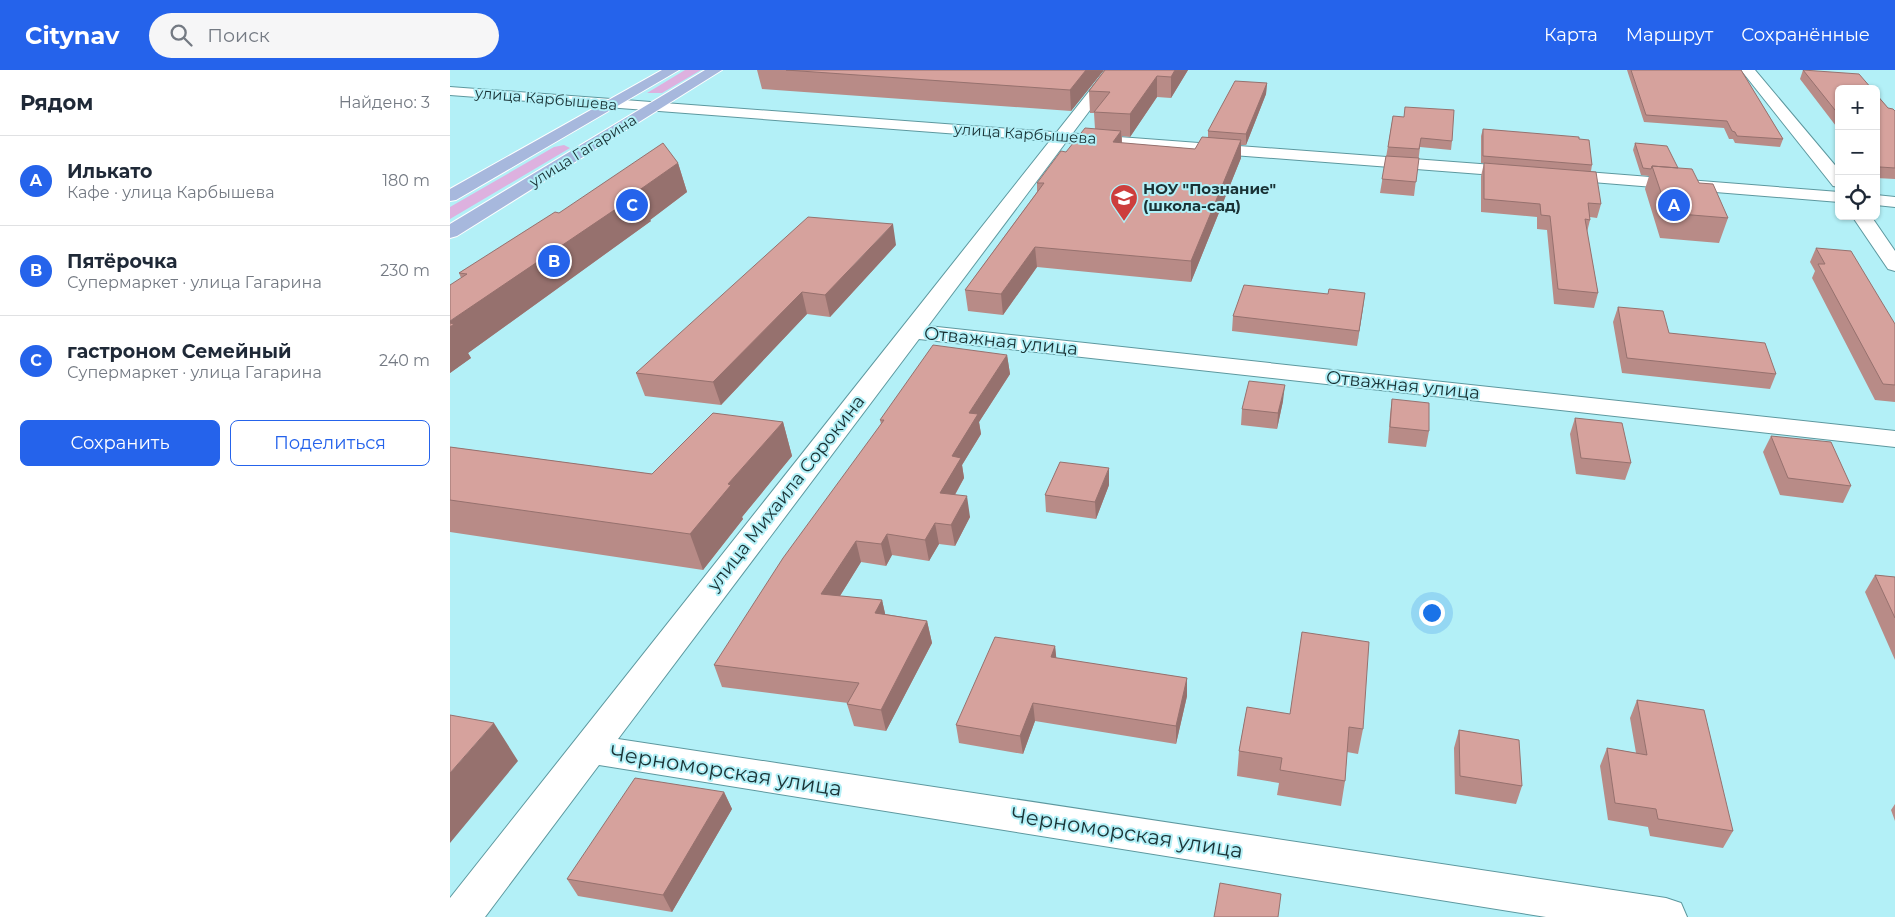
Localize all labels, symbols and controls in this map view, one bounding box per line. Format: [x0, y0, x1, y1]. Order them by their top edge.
search box [149, 13, 499, 58]
text: Citynav [25, 21, 119, 50]
icon: search [167, 21, 195, 49]
text: Поиск [207, 24, 270, 47]
text: Карта [1544, 24, 1598, 46]
text: Маршрут [1626, 24, 1713, 46]
text: Сохранённые [1741, 24, 1870, 46]
street label: улица Карбышева [473, 83, 618, 114]
map controls [1835, 85, 1880, 220]
button: + [1835, 85, 1880, 130]
text: Рядом [20, 90, 93, 115]
text: Найдено: 3 [339, 93, 430, 112]
street label: улица Гагарина [525, 110, 640, 192]
street label: улица Карбышева [952, 119, 1097, 148]
button: − [1835, 130, 1880, 175]
text: Илькато [67, 160, 152, 183]
text: A [30, 171, 42, 190]
text: 180 m [382, 171, 430, 190]
button: locate [1835, 175, 1880, 220]
place label: НОУ "Познание" (школа-сад) [1143, 179, 1276, 215]
text: Кафе · улица Карбышева [67, 183, 274, 202]
school or university icon: НОУ "Познание" (школа-сад) [1109, 183, 1139, 222]
pin: C [616, 186, 648, 224]
pin: A [1658, 186, 1690, 224]
pin: B [538, 242, 570, 280]
text: Пятёрочка [67, 250, 177, 273]
text: B [30, 261, 42, 280]
text: 230 m [380, 261, 430, 280]
text: Супермаркет · улица Гагарина [67, 273, 322, 292]
street label: Отважная улица [923, 322, 1079, 360]
text: гастроном Семейный [67, 340, 292, 363]
text: C [30, 351, 42, 370]
text: 240 m [379, 351, 430, 370]
text: Супермаркет · улица Гагарина [67, 363, 322, 382]
street label: Отважная улица [1325, 366, 1481, 404]
street label: улица Михаила Сорокина [702, 391, 869, 596]
button: Сохранить [20, 420, 220, 466]
button: Поделиться [230, 420, 430, 466]
your location [1419, 600, 1445, 626]
street label: Черноморская улица [608, 740, 844, 801]
street label: Черноморская улица [1009, 802, 1245, 863]

